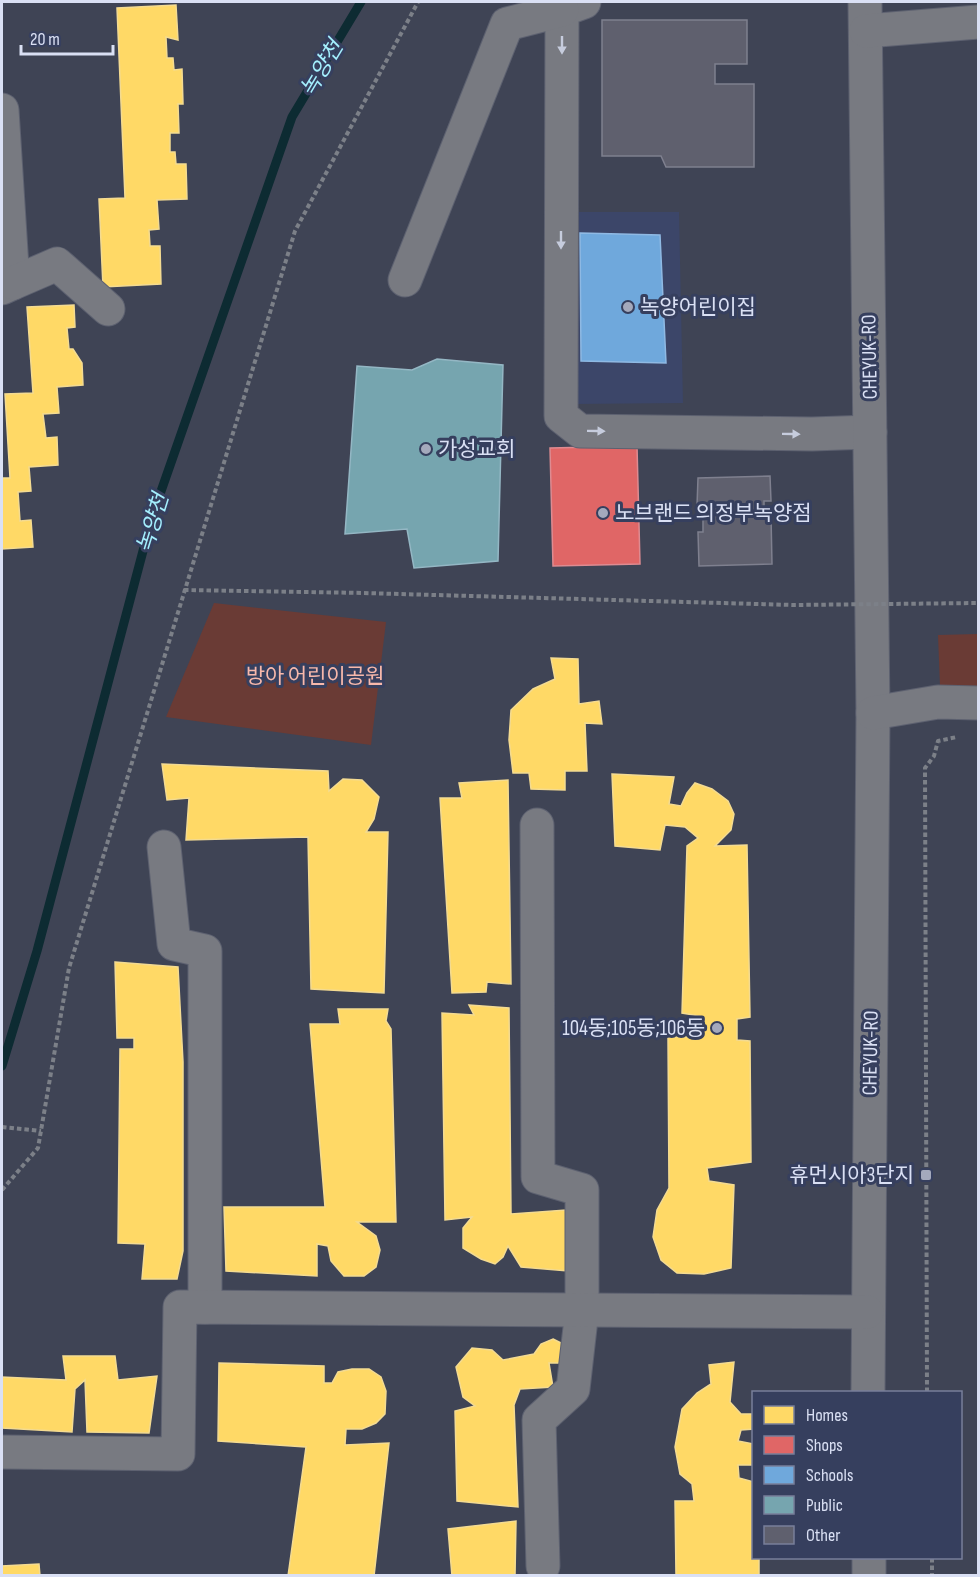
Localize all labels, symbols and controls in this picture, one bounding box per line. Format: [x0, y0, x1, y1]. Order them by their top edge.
scale bar [21, 18, 112, 56]
text: 20 m [30, 29, 60, 50]
water label: 녹양천 [295, 33, 351, 102]
one-way arrow [557, 36, 567, 55]
one-way arrow [556, 231, 566, 250]
place label: 녹양어린이집 [640, 295, 756, 320]
marker: 녹양어린이집 [621, 300, 635, 314]
street label: CHEYUK-RO [856, 314, 883, 400]
one-way arrow [586, 427, 605, 436]
one-way arrow [781, 429, 800, 439]
place label: 가성교회 [438, 437, 515, 462]
marker: 가성교회 [419, 442, 433, 456]
water label: 녹양천 [132, 488, 176, 556]
place label: 노브랜드 의정부녹양점 [615, 501, 812, 526]
marker: 노브랜드 의정부녹양점 [596, 506, 610, 520]
park label: 방아 어린이공원 [246, 664, 384, 689]
street label: CHEYUK-RO [857, 1010, 884, 1096]
place label: 104동;105동;106동 [562, 1016, 705, 1041]
marker: 104동;105동;106동 [710, 1021, 724, 1035]
place label: 휴먼시아3단지 [789, 1163, 914, 1188]
marker: 휴먼시아3단지 [919, 1168, 933, 1182]
legend [752, 1391, 962, 1559]
text: Homes [806, 1405, 848, 1426]
text: Shops [806, 1435, 843, 1456]
text: Schools [806, 1465, 853, 1486]
text: Public [806, 1495, 843, 1516]
text: Other [806, 1525, 840, 1546]

